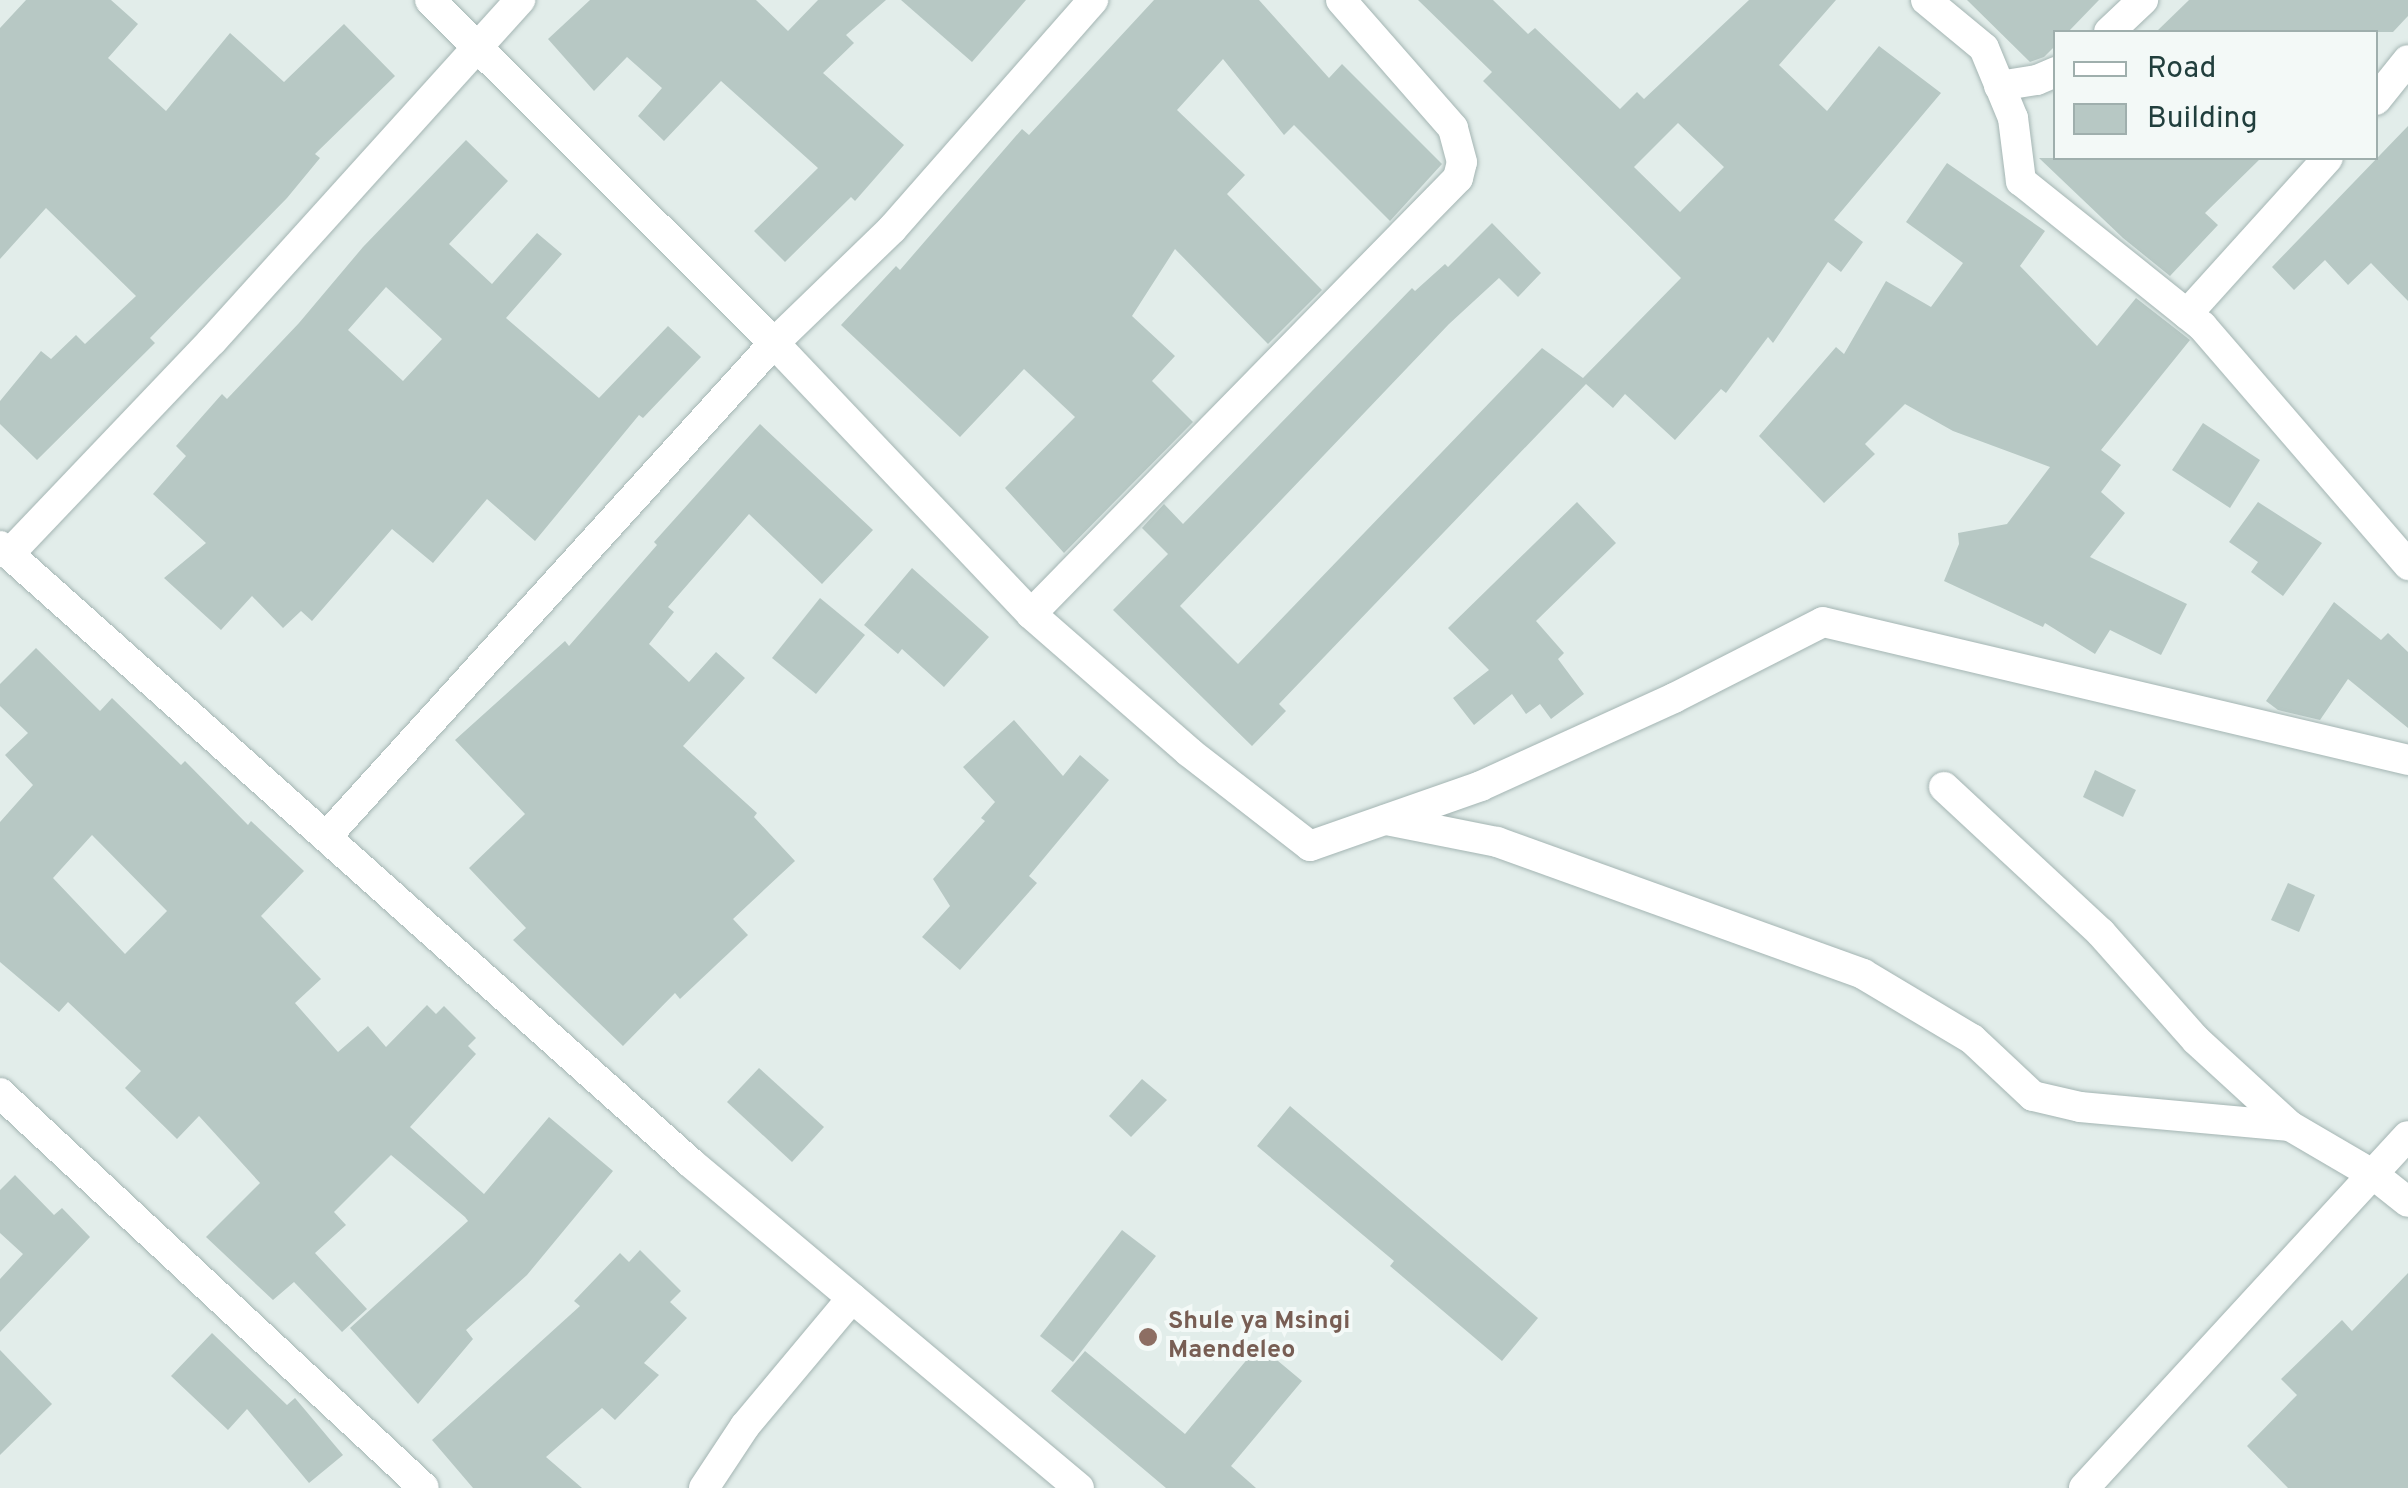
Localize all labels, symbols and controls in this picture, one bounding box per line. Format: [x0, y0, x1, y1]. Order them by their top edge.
legend [2053, 30, 2378, 160]
text: Road [2147, 51, 2216, 88]
text: Building [2147, 101, 2258, 138]
place label: Shule ya Msingi Maendeleo [1168, 1308, 1350, 1367]
marker: Shule ya Msingi Maendeleo [1137, 1326, 1159, 1348]

